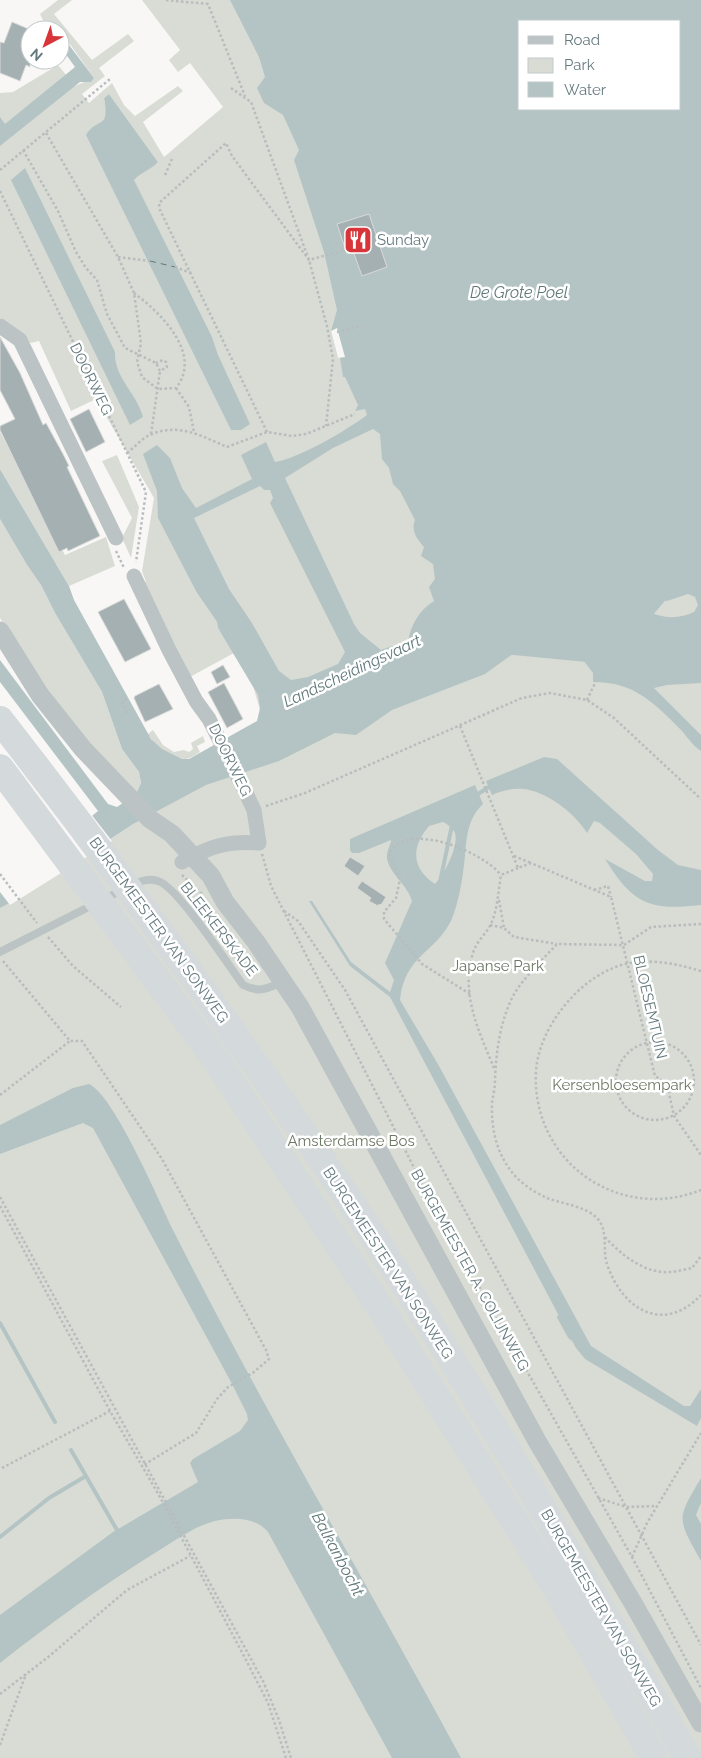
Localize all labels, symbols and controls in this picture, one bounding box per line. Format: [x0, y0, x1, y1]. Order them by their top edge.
north arrow [20, 20, 70, 70]
legend [518, 20, 681, 110]
text: Road [564, 31, 600, 49]
text: N [27, 45, 46, 64]
text: Park [564, 56, 595, 74]
text: Water [564, 81, 607, 99]
restaurant icon: Sunday [343, 225, 373, 255]
place label: Sunday [377, 231, 429, 249]
water label: De Grote Poel [470, 283, 568, 302]
street label: DOORWEG [66, 340, 116, 418]
water label: Landscheidingsvaart [280, 630, 425, 711]
street label: DOORWEG [205, 721, 255, 799]
street label: BURGEMEESTER VAN SONWEG [86, 834, 232, 1026]
street label: BLEEKERSKADE [177, 878, 261, 980]
street label: BLOESEMTUIN [629, 953, 671, 1061]
park label: Japanse Park [452, 957, 544, 975]
park label: Kersenbloesempark [552, 1076, 692, 1094]
park label: Amsterdamse Bos [287, 1132, 415, 1150]
street label: BURGEMEESTER VAN SONWEG [319, 1164, 457, 1362]
street label: BURGEMEESTER A. COLIJNWEG [407, 1166, 533, 1374]
street label: BURGEMEESTER VAN SONWEG [537, 1506, 665, 1710]
water label: Balkanbocht [308, 1509, 368, 1600]

